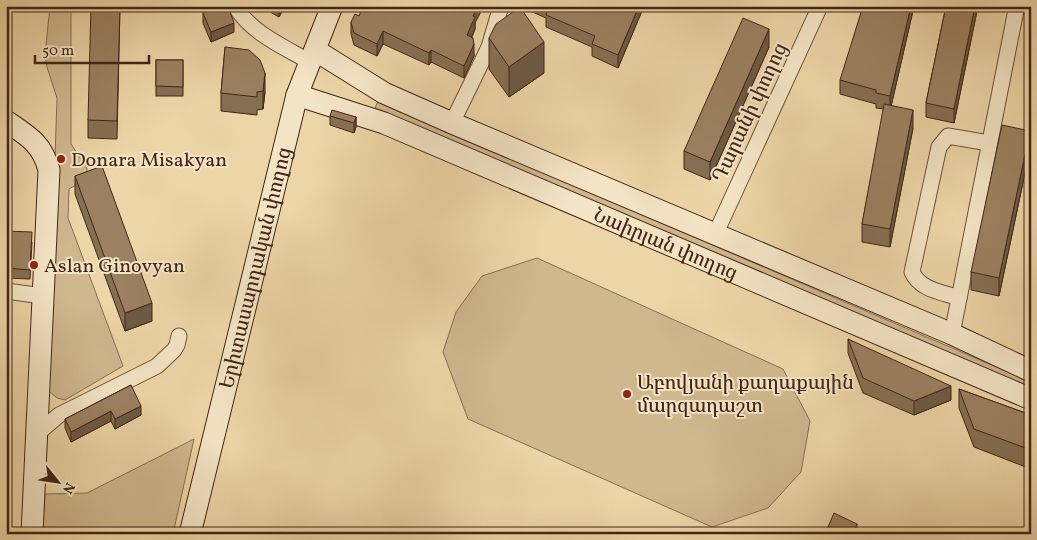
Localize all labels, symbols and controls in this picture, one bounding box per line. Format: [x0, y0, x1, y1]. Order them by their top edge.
scale bar [35, 32, 149, 64]
street label: Դարանի փողոց [706, 38, 795, 187]
text: 50 m [42, 41, 74, 62]
street label: Երիտասարդական փողոց [214, 145, 300, 392]
place label: Donara Misakyan [71, 147, 227, 175]
marker: Donara Misakyan [55, 153, 67, 165]
street label: Նաիրյան փողոց [589, 202, 742, 288]
place label: Aslan Ginovyan [44, 253, 185, 281]
marker: Aslan Ginovyan [28, 259, 40, 271]
place label: Աբովյանի քաղաքային մարզադաշտ [637, 370, 854, 421]
marker: Աբովյանի քաղաքային մարզադաշտ [621, 388, 633, 400]
north arrow [32, 458, 82, 508]
text: N [57, 479, 79, 497]

